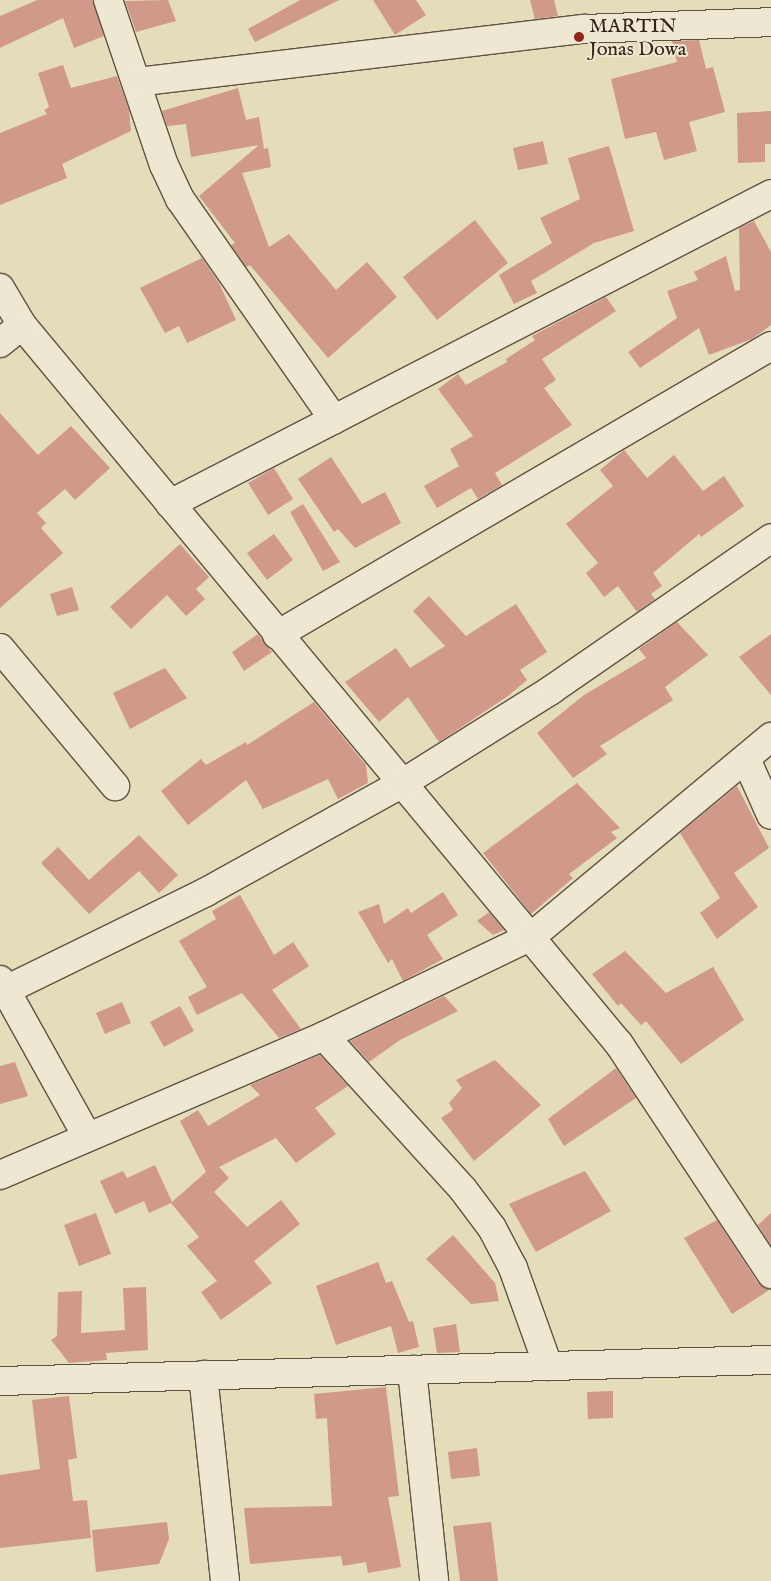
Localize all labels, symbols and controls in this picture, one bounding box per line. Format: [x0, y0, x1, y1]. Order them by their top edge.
place label: MARTIN Jonas Dowa [589, 14, 686, 61]
marker: MARTIN Jonas Dowa [573, 31, 585, 43]

